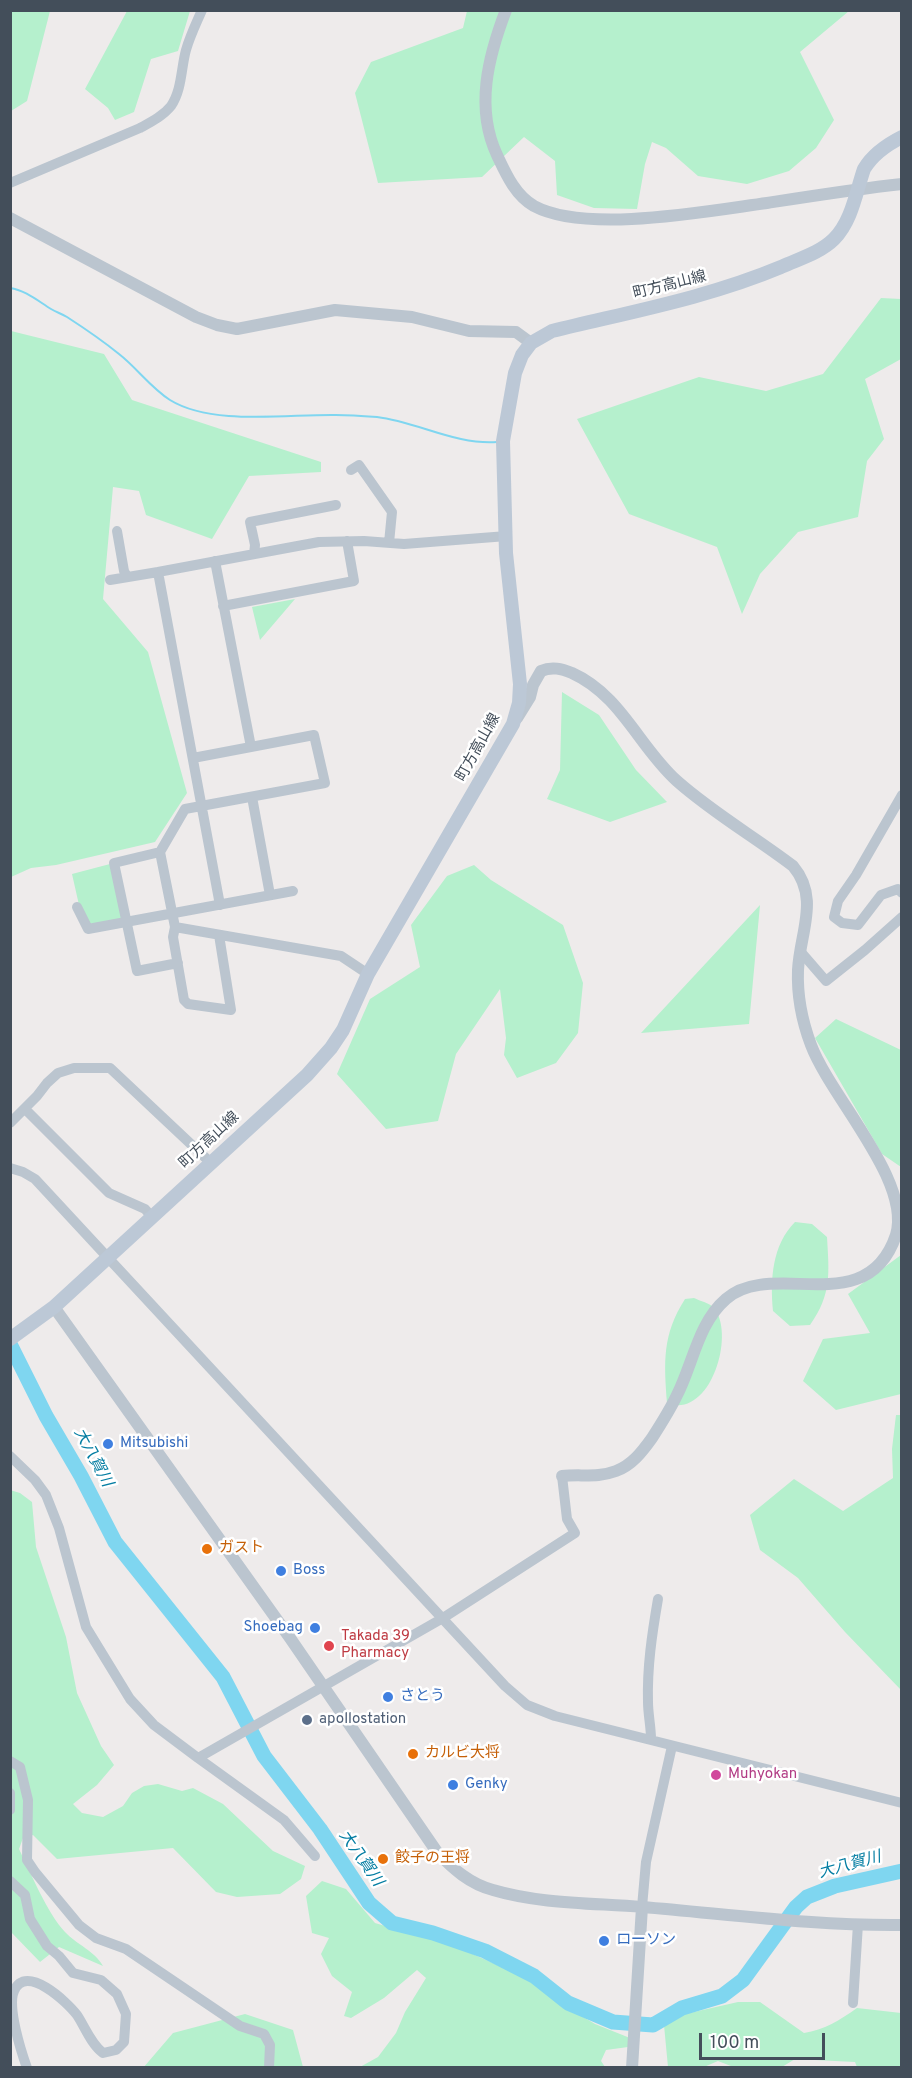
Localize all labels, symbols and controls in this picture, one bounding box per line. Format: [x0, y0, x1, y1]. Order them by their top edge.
street label: 町方高山線 [631, 268, 709, 304]
street label: 町方高山線 [453, 711, 505, 785]
street label: 町方高山線 [176, 1109, 244, 1173]
water label: 大八賀川 [69, 1425, 115, 1491]
place label: Mitsubishi [120, 1435, 188, 1453]
marker: Mitsubishi [101, 1437, 115, 1451]
place label: ガスト [219, 1540, 264, 1558]
marker: ガスト [200, 1542, 214, 1556]
place label: Boss [293, 1562, 325, 1580]
marker: Boss [274, 1564, 288, 1578]
place label: Shoebag [243, 1619, 303, 1637]
marker: Shoebag [308, 1621, 322, 1635]
place label: Takada 39 Pharmacy [341, 1628, 410, 1663]
marker: Takada 39 Pharmacy [322, 1639, 336, 1653]
place label: さとう [400, 1688, 445, 1706]
marker: さとう [381, 1690, 395, 1704]
place label: apollostation [319, 1711, 406, 1729]
marker: apollostation [300, 1713, 314, 1727]
place label: カルビ大将 [425, 1745, 500, 1763]
marker: カルビ大将 [406, 1747, 420, 1761]
place label: Muhyokan [728, 1766, 797, 1784]
marker: Muhyokan [709, 1768, 723, 1782]
place label: Genky [465, 1776, 508, 1794]
marker: Genky [446, 1778, 460, 1792]
water label: 大八賀川 [334, 1827, 386, 1891]
water label: 大八賀川 [817, 1848, 883, 1884]
place label: 餃子の王将 [395, 1850, 470, 1868]
marker: 餃子の王将 [376, 1852, 390, 1866]
place label: ローソン [616, 1932, 676, 1950]
marker: ローソン [597, 1934, 611, 1948]
scale bar [702, 2021, 828, 2059]
text: 100 m [710, 2032, 759, 2055]

